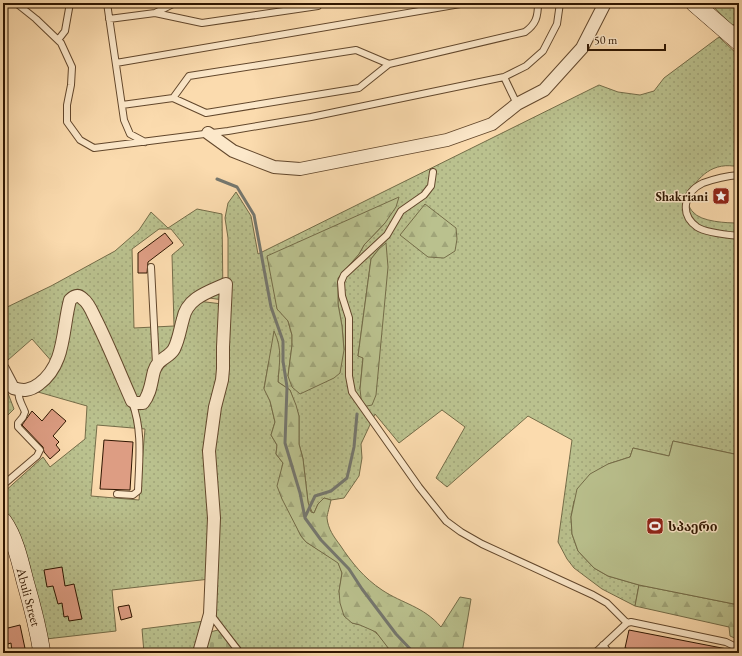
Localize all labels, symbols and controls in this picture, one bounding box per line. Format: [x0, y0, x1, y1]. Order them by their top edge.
scale bar [588, 26, 665, 52]
text: 50 m [594, 32, 618, 48]
place icon: Shakriani [711, 186, 731, 206]
place label: Shakriani [655, 188, 708, 205]
sports icon: სპაერი [645, 516, 665, 536]
place label: სპაერი [668, 518, 718, 535]
street label: Abuli Street [12, 565, 44, 628]

